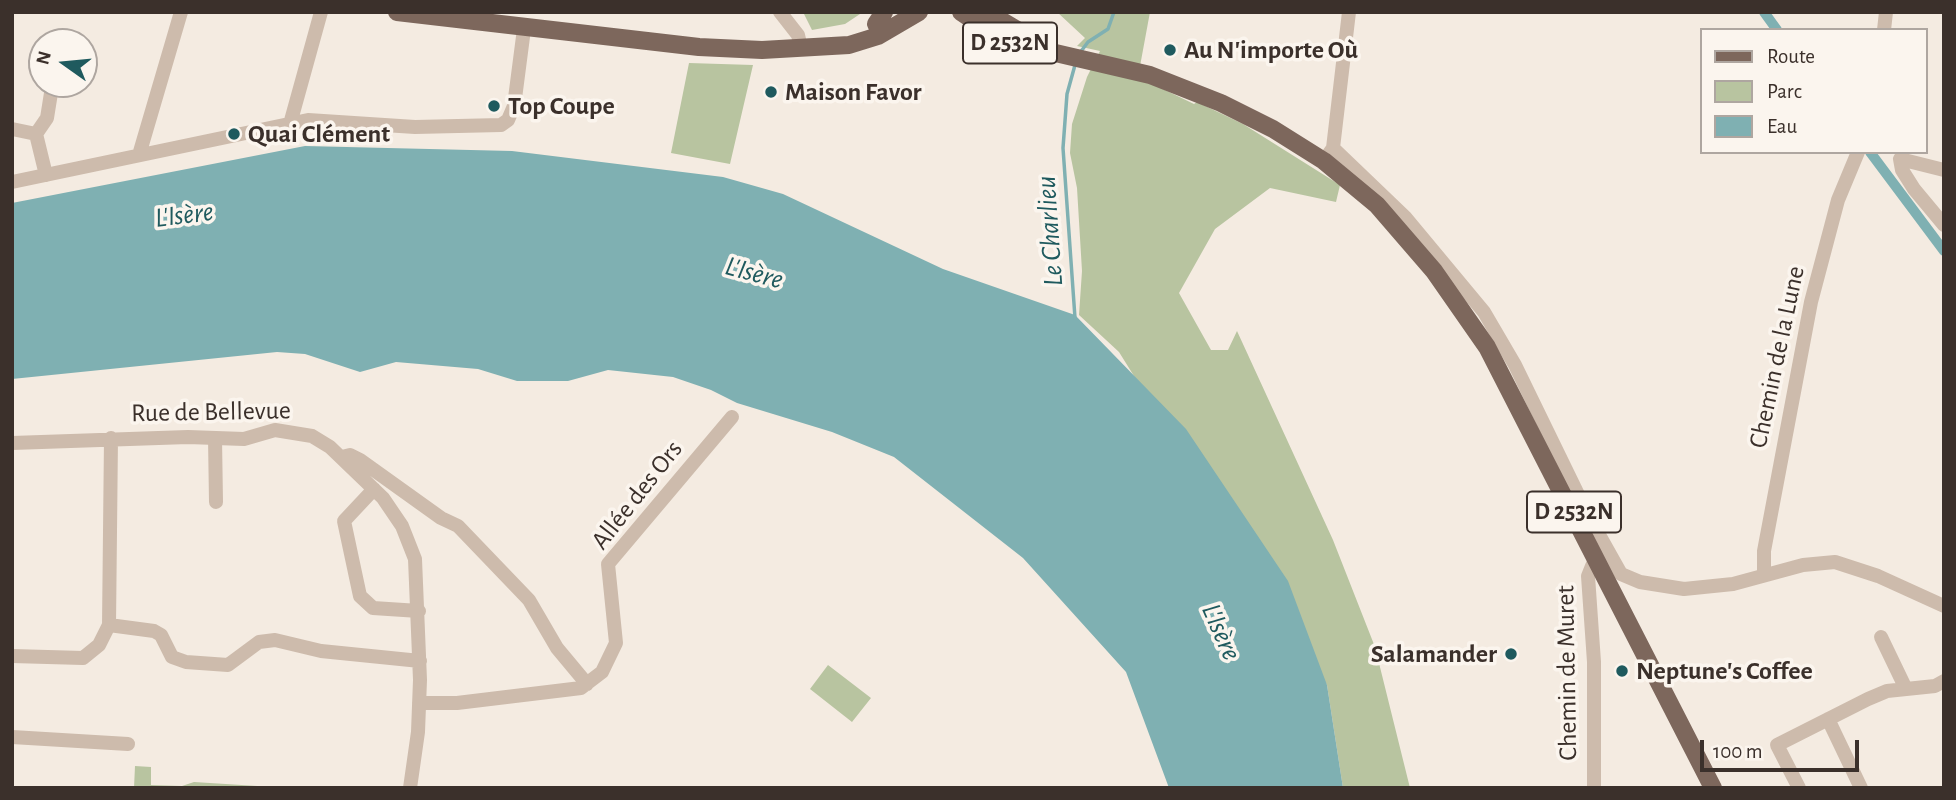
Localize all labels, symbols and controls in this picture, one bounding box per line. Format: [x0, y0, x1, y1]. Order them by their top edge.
road number: D 2532N [963, 23, 1057, 64]
north arrow [28, 28, 98, 98]
legend [1700, 28, 1928, 154]
place label: Au N'importe Où [1184, 34, 1358, 66]
marker: Au N'importe Où [1162, 42, 1178, 58]
text: Route [1767, 46, 1815, 67]
text: N [33, 49, 55, 67]
place label: Maison Favor [785, 76, 922, 108]
text: Parc [1767, 81, 1802, 102]
marker: Maison Favor [763, 84, 779, 100]
place label: Top Coupe [508, 90, 615, 122]
marker: Top Coupe [486, 98, 502, 114]
text: Eau [1767, 116, 1797, 137]
place label: Quai Clément [248, 118, 390, 150]
marker: Quai Clément [226, 126, 242, 142]
water label: Le Charlieu [1029, 175, 1071, 287]
water label: L'Isère [153, 195, 215, 235]
water label: L'Isère [721, 249, 787, 297]
street label: Chemin de la Lune [1742, 263, 1812, 451]
street label: Rue de Bellevue [131, 395, 291, 429]
street label: Allée des Ors [585, 434, 689, 556]
road number: D 2532N [1527, 491, 1621, 532]
street label: Chemin de Muret [1550, 585, 1584, 761]
water label: L'Isère [1194, 598, 1248, 666]
place label: Salamander [1371, 638, 1497, 670]
marker: Salamander [1503, 646, 1519, 662]
place label: Neptune's Coffee [1636, 655, 1813, 687]
marker: Neptune's Coffee [1614, 663, 1630, 679]
scale bar [1704, 726, 1863, 770]
text: 100 m [1713, 741, 1763, 762]

